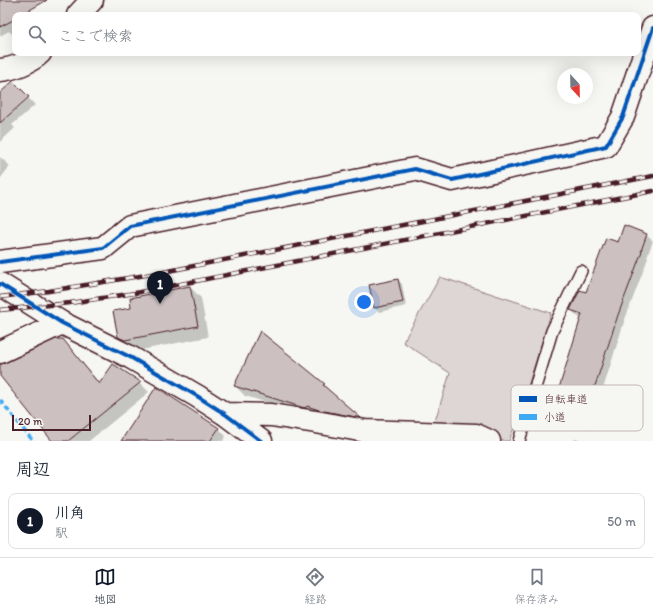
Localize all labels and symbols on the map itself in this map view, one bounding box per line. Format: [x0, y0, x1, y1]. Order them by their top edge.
north arrow [557, 68, 593, 104]
pin: 1 [147, 271, 173, 304]
your location [354, 292, 374, 312]
legend [511, 385, 643, 431]
text: 自転車道 [544, 393, 588, 406]
text: 小道 [544, 411, 566, 424]
scale bar [12, 413, 91, 432]

